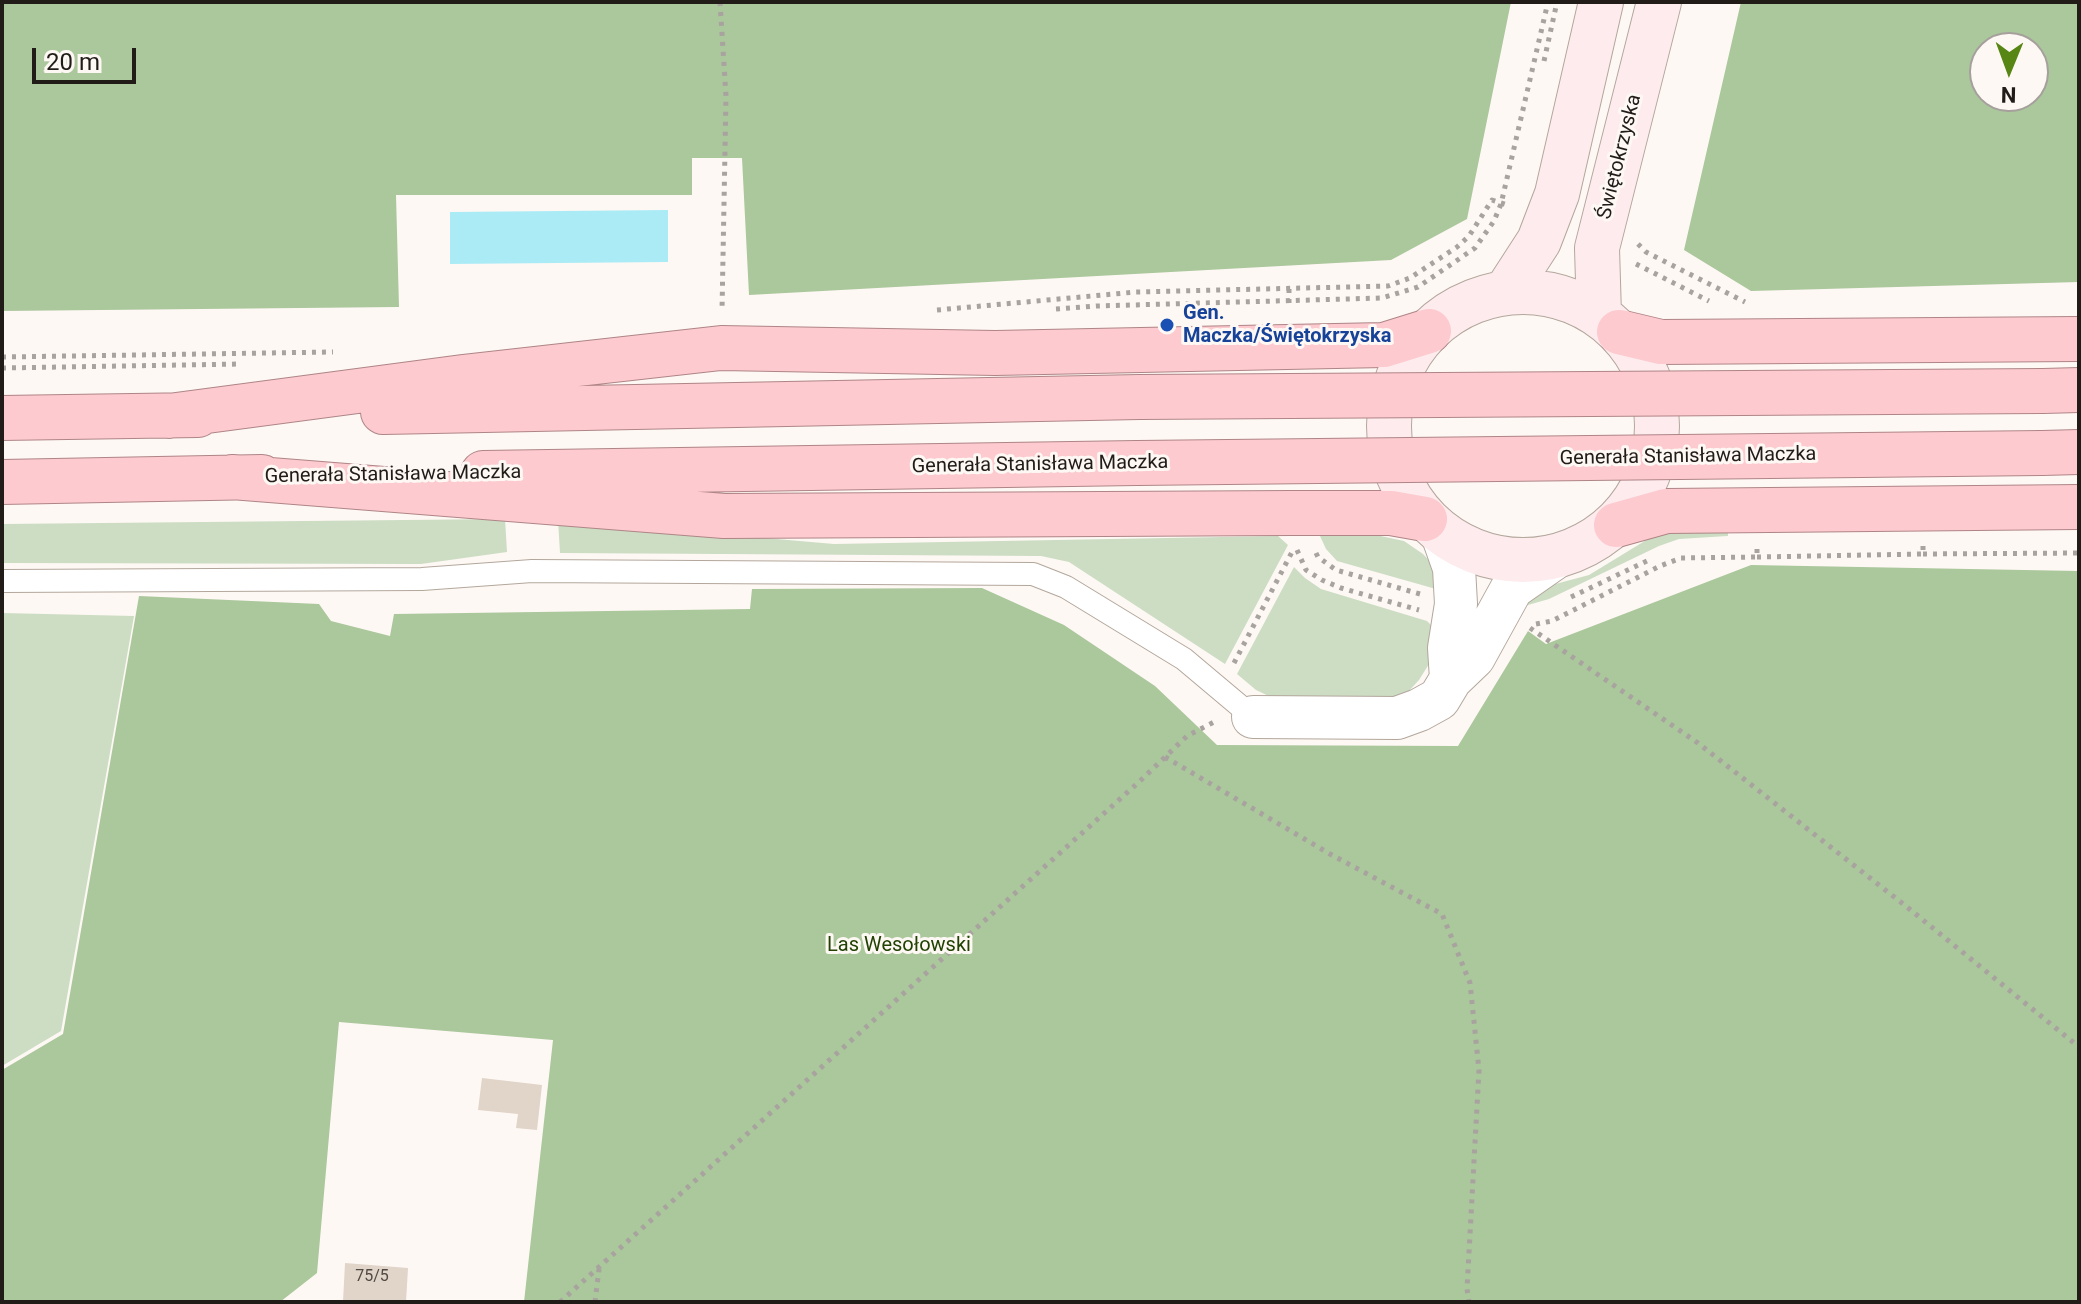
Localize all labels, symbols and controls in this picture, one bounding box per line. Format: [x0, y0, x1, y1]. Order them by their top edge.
scale bar [36, 32, 140, 82]
north arrow [1969, 32, 2049, 112]
text: 20 m [46, 48, 100, 76]
text: N [2001, 82, 2017, 107]
street label: Świętokrzyska [1593, 92, 1647, 222]
place label: Gen. Maczka/Świętokrzyska [1183, 302, 1391, 349]
marker: Gen. Maczka/Świętokrzyska [1158, 316, 1176, 334]
street label: Generała Stanisława Maczka [1559, 443, 1817, 471]
street label: Generała Stanisława Maczka [911, 451, 1169, 479]
street label: Generała Stanisława Maczka [264, 461, 522, 489]
park label: Las Wesołowski [827, 934, 971, 958]
house number: 75/5 [355, 1267, 389, 1287]

